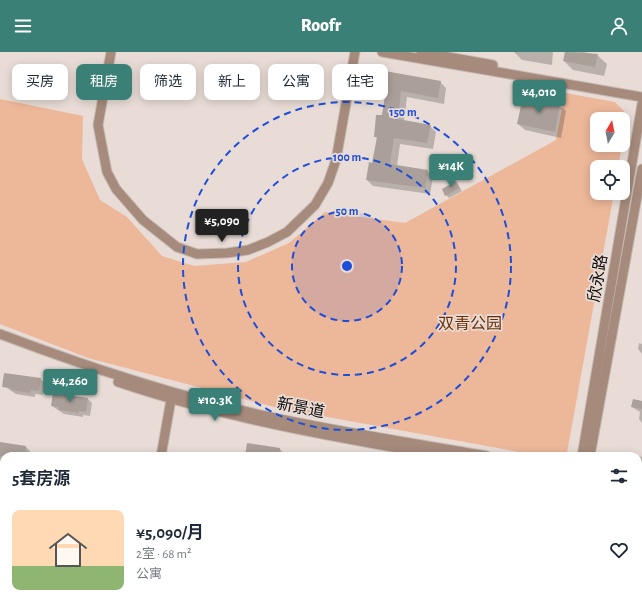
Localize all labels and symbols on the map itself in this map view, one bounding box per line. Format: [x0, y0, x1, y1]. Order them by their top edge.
pin: ¥4,010 [506, 80, 572, 114]
text: 150 m [389, 106, 417, 118]
north arrow [590, 112, 630, 152]
text: 100 m [333, 151, 361, 163]
pin: ¥14K [427, 154, 475, 188]
text: 50 m [336, 205, 359, 217]
pin: ¥5,090 [189, 209, 255, 243]
street label: 欣永路 [585, 253, 610, 303]
centre of rings [340, 259, 354, 273]
park label: 双青公园 [438, 315, 502, 332]
pin: ¥4,260 [37, 369, 103, 403]
pin: ¥10.3K [182, 388, 248, 422]
street label: 新景道 [276, 395, 326, 420]

